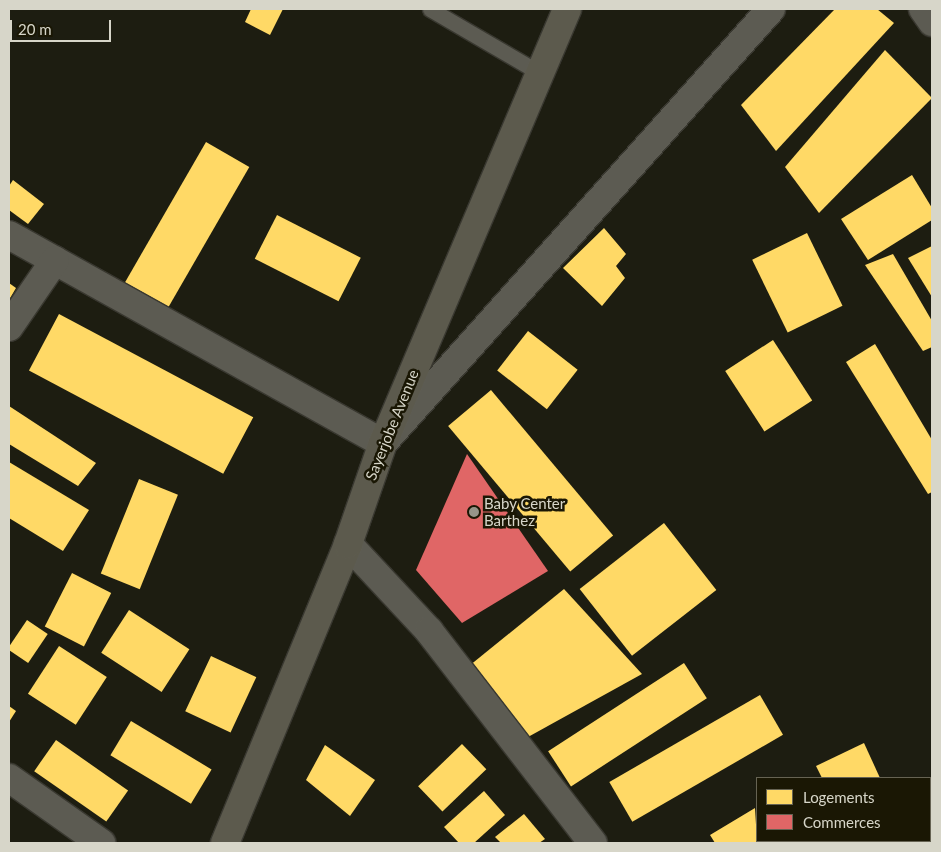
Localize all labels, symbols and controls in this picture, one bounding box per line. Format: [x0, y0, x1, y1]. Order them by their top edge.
scale bar [12, 10, 114, 42]
text: 20 m [18, 20, 52, 38]
street label: Sayerjobe Avenue [362, 367, 422, 483]
place label: Baby Center Barthez [484, 494, 566, 529]
marker: Baby Center Barthez [468, 506, 480, 518]
legend [756, 777, 931, 842]
text: Logements [803, 788, 875, 806]
text: Commerces [803, 813, 881, 831]

